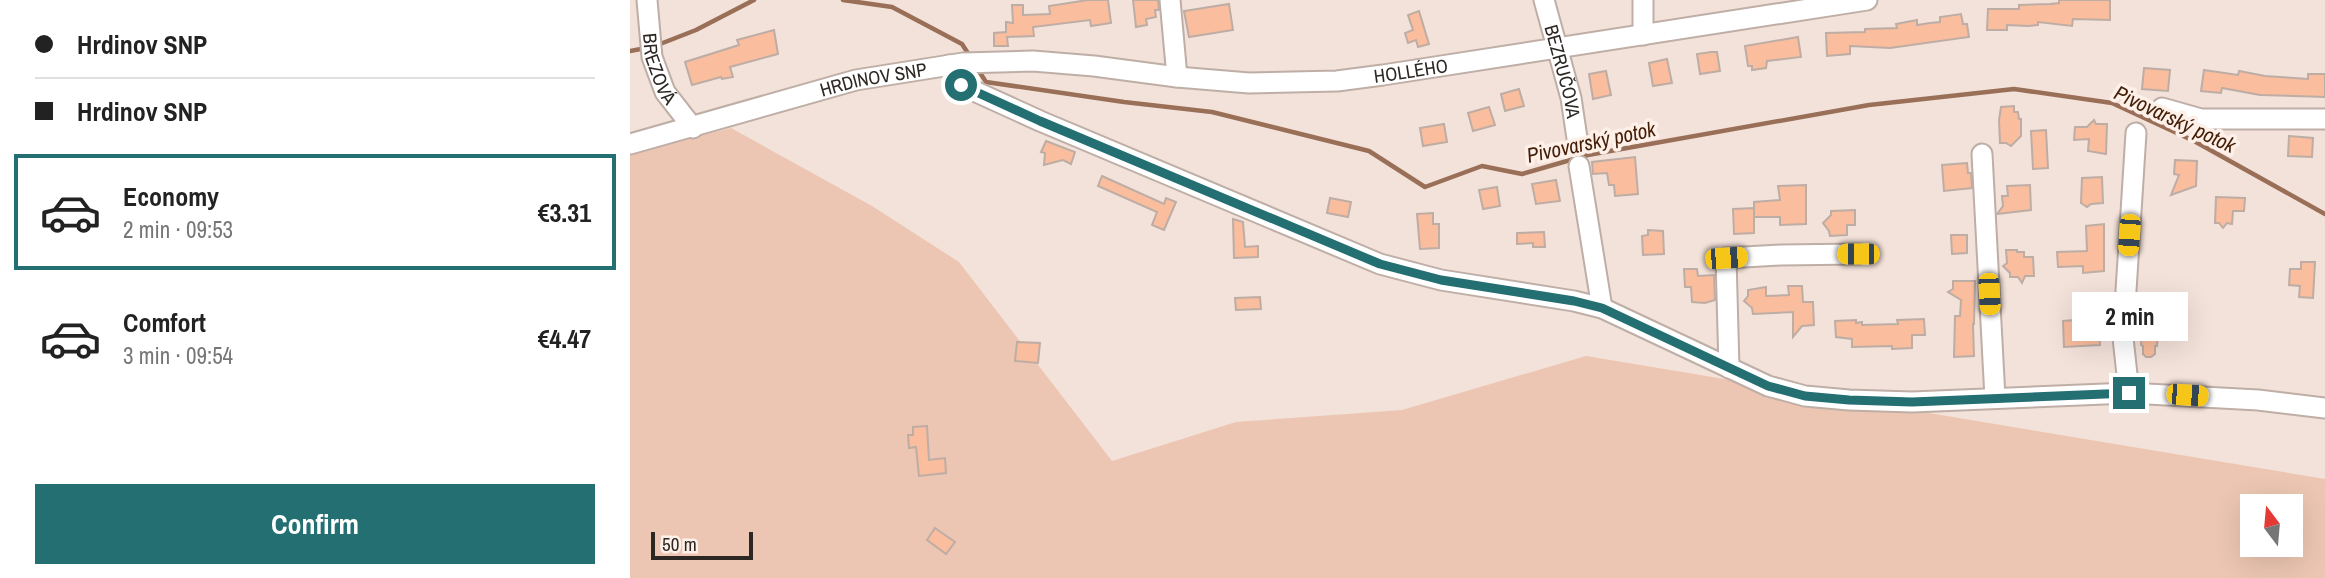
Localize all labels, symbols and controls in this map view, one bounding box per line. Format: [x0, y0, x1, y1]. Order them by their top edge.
street label: BEZRUČOVA [1538, 22, 1587, 121]
text: Hrdinov SNP [77, 27, 207, 62]
street label: BREZOVÁ [637, 32, 683, 110]
street label: HOLLÉHO [1372, 52, 1450, 89]
street label: HRDINOV SNP [817, 56, 928, 103]
route start [945, 69, 977, 101]
water label: Pivovarský potok [2109, 78, 2242, 160]
text: Hrdinov SNP [77, 94, 207, 129]
water label: Pivovarský potok [1524, 114, 1660, 170]
text: Economy [123, 179, 219, 214]
icon: car [39, 181, 102, 244]
text: €3.31 [538, 195, 591, 230]
car [2118, 213, 2141, 257]
text: 2 min · 09:53 [123, 214, 233, 245]
car [1838, 244, 1880, 265]
car [1705, 246, 1748, 270]
car [1978, 272, 2001, 316]
callout: 2 min [2071, 292, 2187, 340]
text: 2 min [2105, 301, 2155, 332]
text: Comfort [123, 305, 206, 340]
icon: car [39, 307, 102, 370]
text: €4.47 [538, 321, 591, 356]
text: 3 min · 09:54 [123, 340, 233, 371]
route end [2113, 377, 2145, 409]
car [2166, 383, 2209, 407]
button: Confirm [35, 484, 595, 564]
north arrow [2240, 494, 2303, 556]
map controls [2240, 494, 2303, 557]
scale bar [651, 529, 752, 561]
text: 50 m [662, 531, 697, 557]

